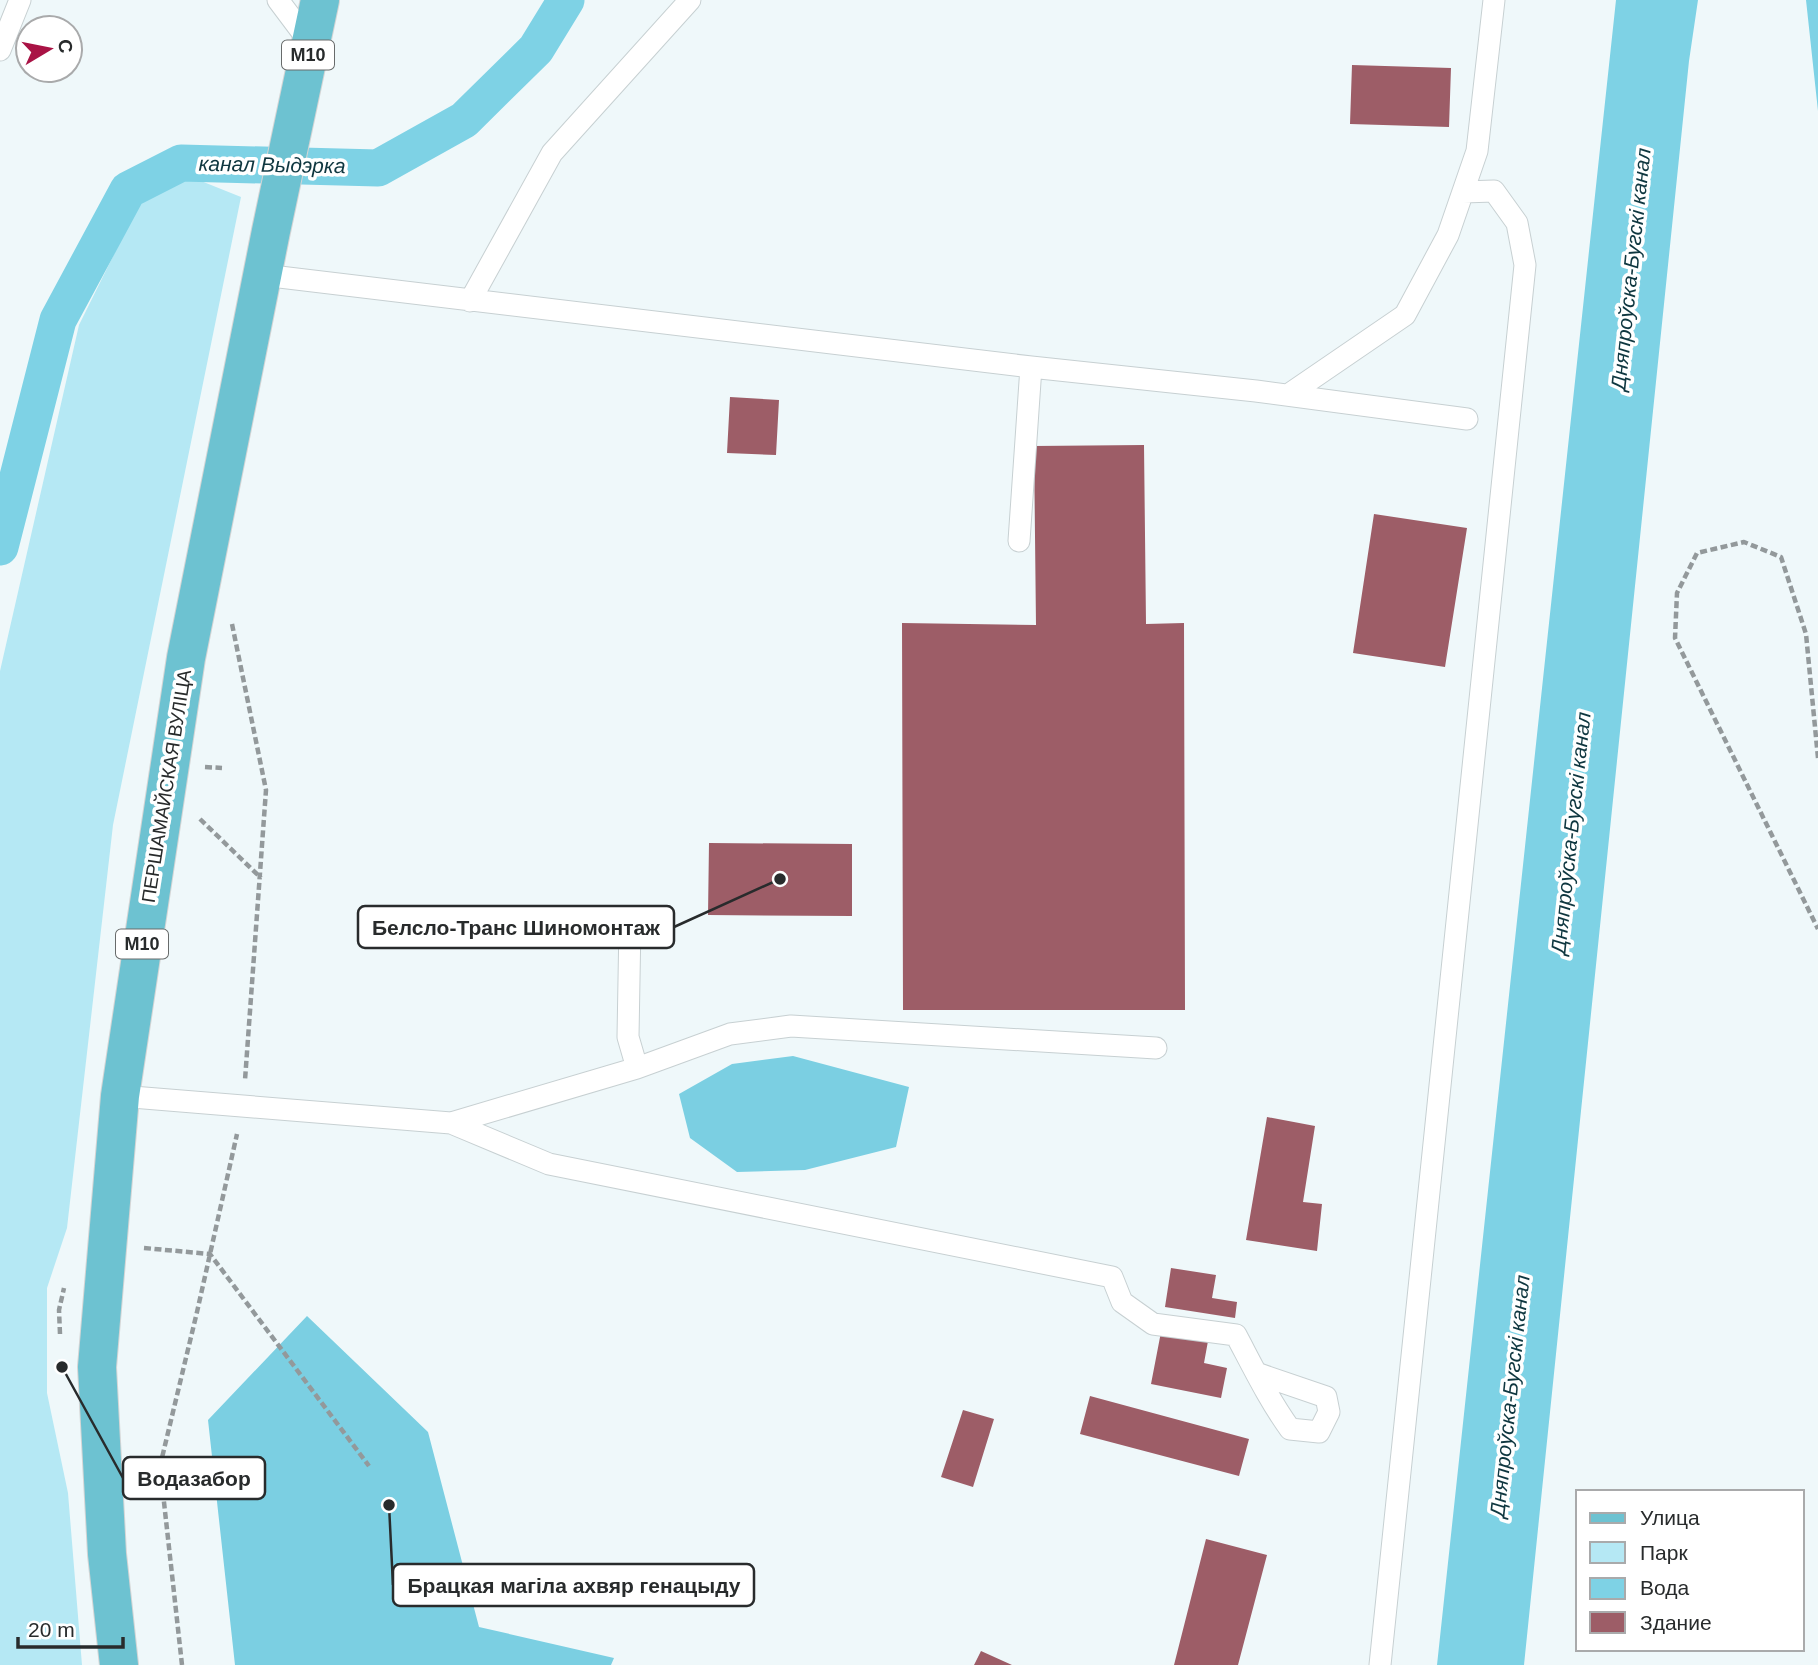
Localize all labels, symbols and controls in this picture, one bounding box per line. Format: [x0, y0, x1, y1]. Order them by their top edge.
north arrow [14, 14, 84, 84]
text: С [54, 38, 77, 55]
road number: М10 [282, 40, 334, 70]
water label: Дняпроўска-Бугскі канал [1606, 147, 1655, 393]
water label: канал Выдэрка [198, 152, 346, 177]
street label: ПЕРШАМАЙСКАЯ ВУЛІЦА [138, 668, 195, 904]
water label: Дняпроўска-Бугскі канал [1546, 711, 1595, 957]
callout: Белсло-Транс Шиномонтаж [358, 906, 674, 948]
text: Белсло-Транс Шиномонтаж [372, 916, 661, 939]
road number: М10 [116, 930, 168, 959]
water label: Дняпроўска-Бугскі канал [1485, 1274, 1534, 1520]
callout: Водазабор [123, 1457, 265, 1499]
text: Водазабор [137, 1467, 251, 1490]
legend [1576, 1490, 1804, 1651]
text: Улица [1640, 1506, 1700, 1529]
text: Парк [1640, 1541, 1688, 1564]
callout: Брацкая магіла ахвяр генацыду [393, 1564, 754, 1606]
text: Брацкая магіла ахвяр генацыду [408, 1574, 741, 1597]
text: Вода [1640, 1576, 1689, 1599]
scale bar [18, 1606, 122, 1650]
text: Здание [1640, 1611, 1712, 1634]
text: 20 m [28, 1618, 75, 1641]

